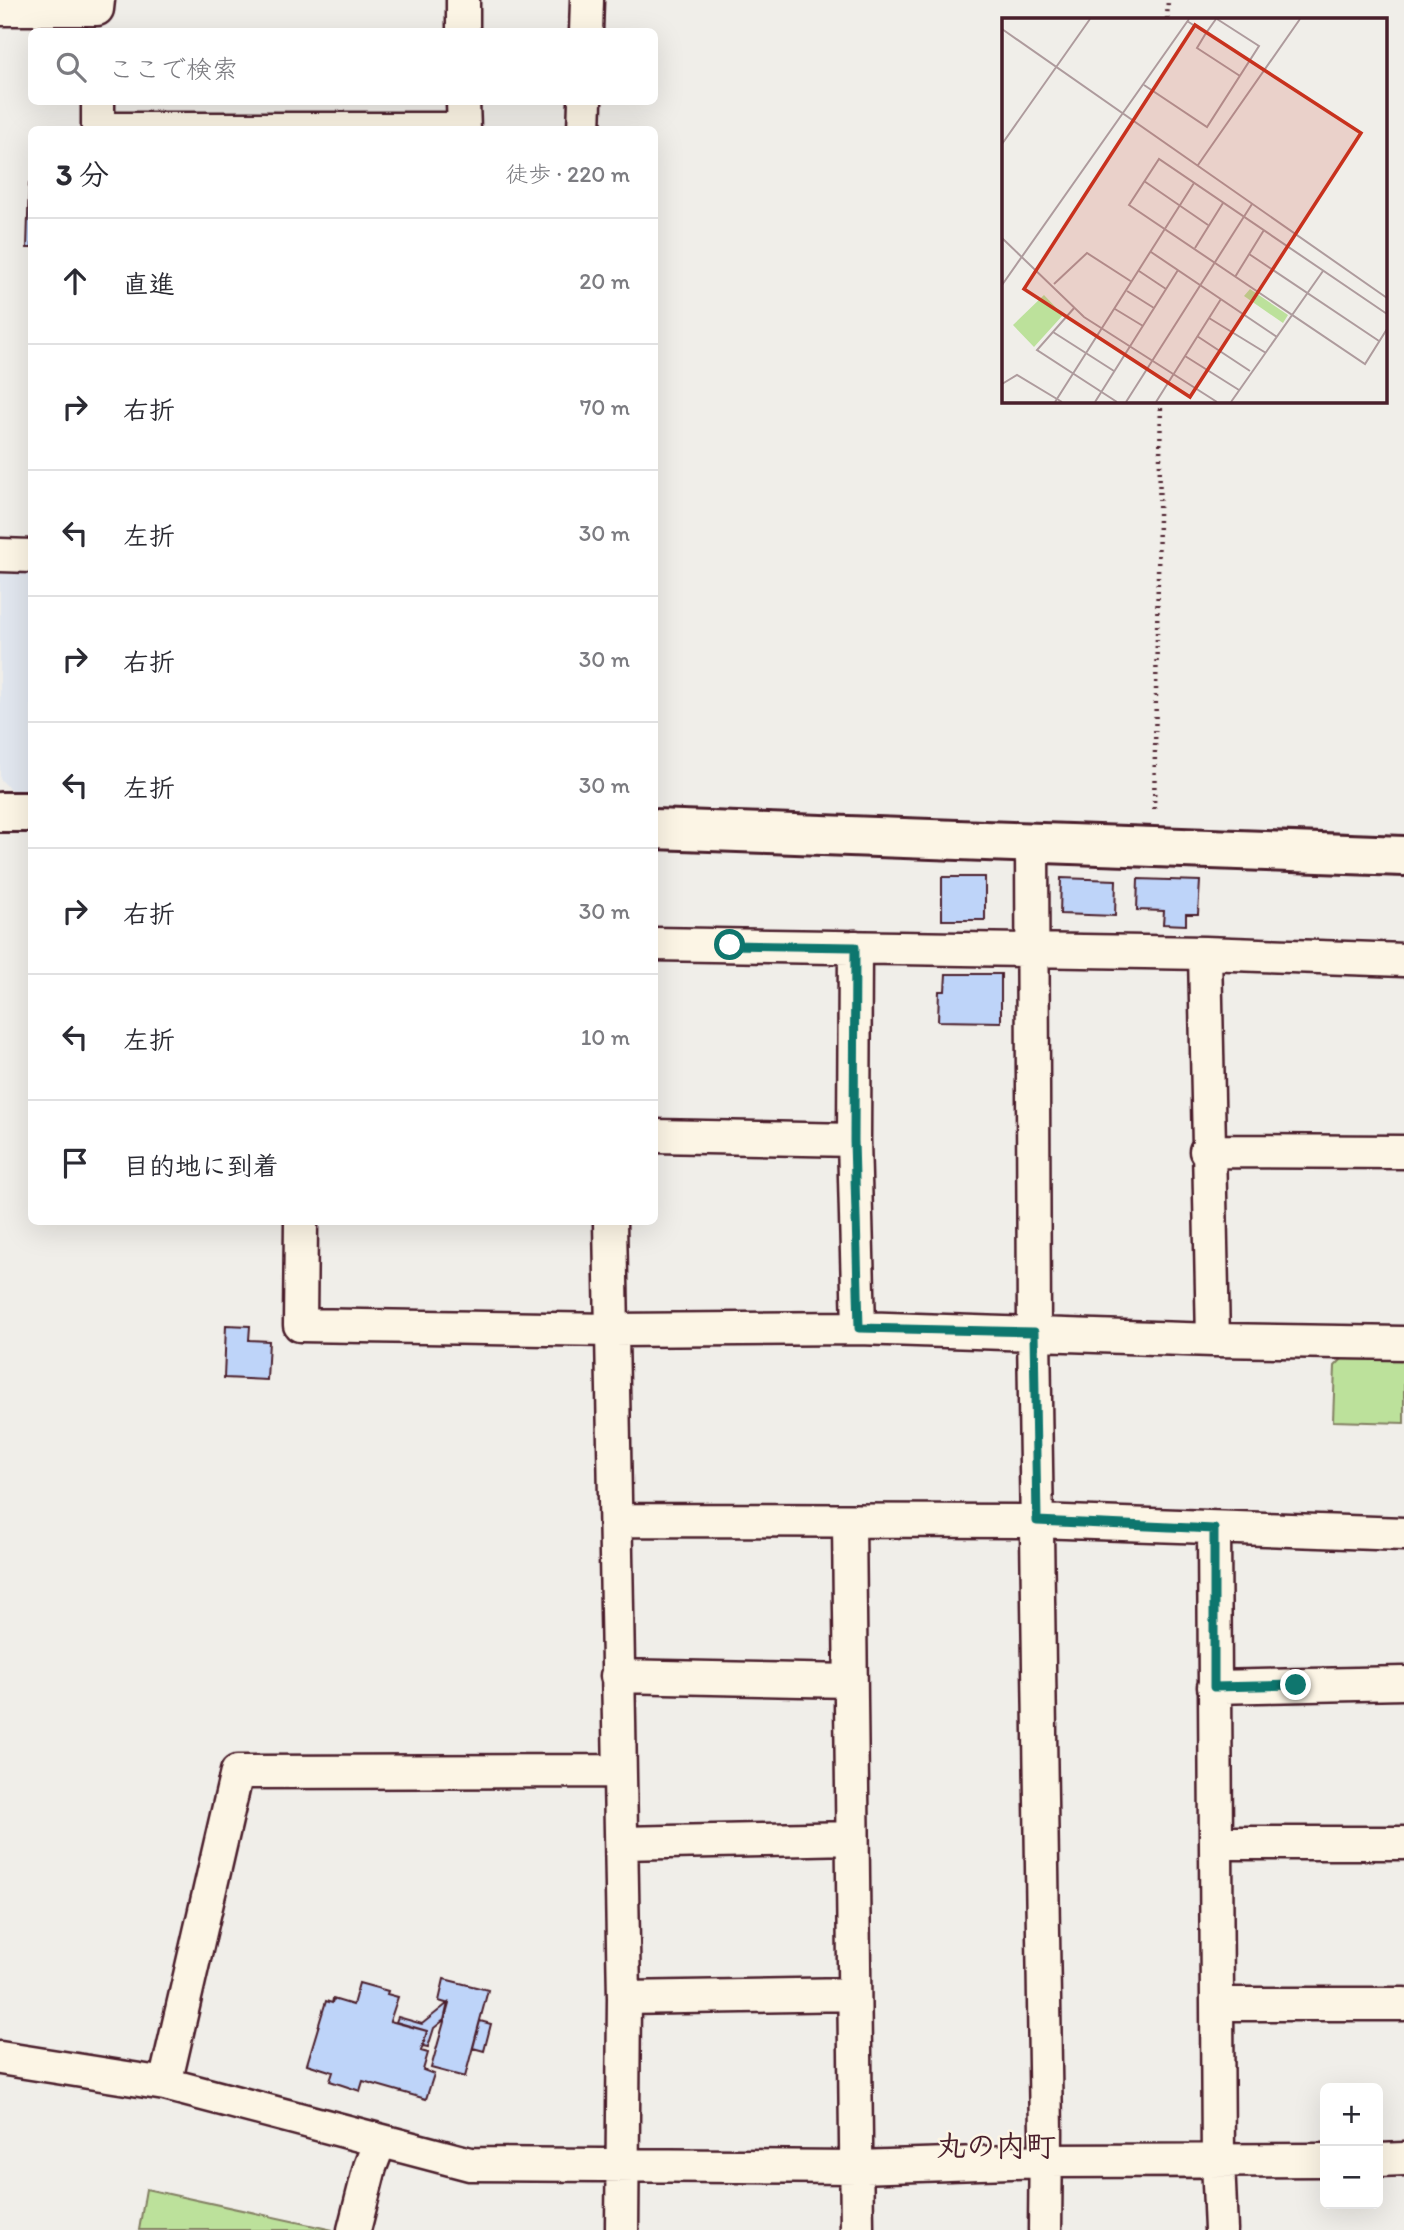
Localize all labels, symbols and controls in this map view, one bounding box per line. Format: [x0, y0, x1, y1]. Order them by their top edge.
inset map [1002, 18, 1386, 402]
search box [28, 28, 658, 105]
icon: search [52, 48, 90, 86]
text: ここで検索 [108, 53, 238, 85]
text: 3 分 [56, 156, 109, 193]
text: 徒歩 · 220 m [505, 160, 630, 188]
icon: ahead [56, 262, 94, 300]
text: 20 m [579, 267, 630, 295]
text: 直進 [123, 268, 175, 300]
icon: right [56, 388, 94, 426]
text: 70 m [580, 393, 630, 421]
text: 右折 [123, 394, 175, 426]
icon: left [56, 514, 94, 552]
text: 30 m [579, 519, 630, 547]
text: 左折 [123, 520, 175, 552]
icon: right [56, 640, 94, 678]
text: 30 m [579, 645, 630, 673]
text: 右折 [123, 646, 175, 678]
icon: left [56, 766, 94, 804]
text: 30 m [579, 771, 630, 799]
text: 左折 [123, 772, 175, 804]
icon: right [56, 892, 94, 930]
text: 30 m [579, 897, 630, 925]
text: 右折 [123, 898, 175, 930]
route start [714, 929, 745, 960]
icon: left [56, 1018, 94, 1056]
text: 10 m [581, 1023, 630, 1051]
text: 左折 [123, 1024, 175, 1056]
icon: arrive [56, 1144, 94, 1182]
text: 目的地に到着 [123, 1150, 279, 1182]
route end [1280, 1669, 1311, 1700]
map controls [1320, 2083, 1383, 2209]
button: + [1320, 2083, 1383, 2146]
district label: 丸の内町 [936, 2127, 1056, 2164]
button: − [1320, 2146, 1383, 2209]

